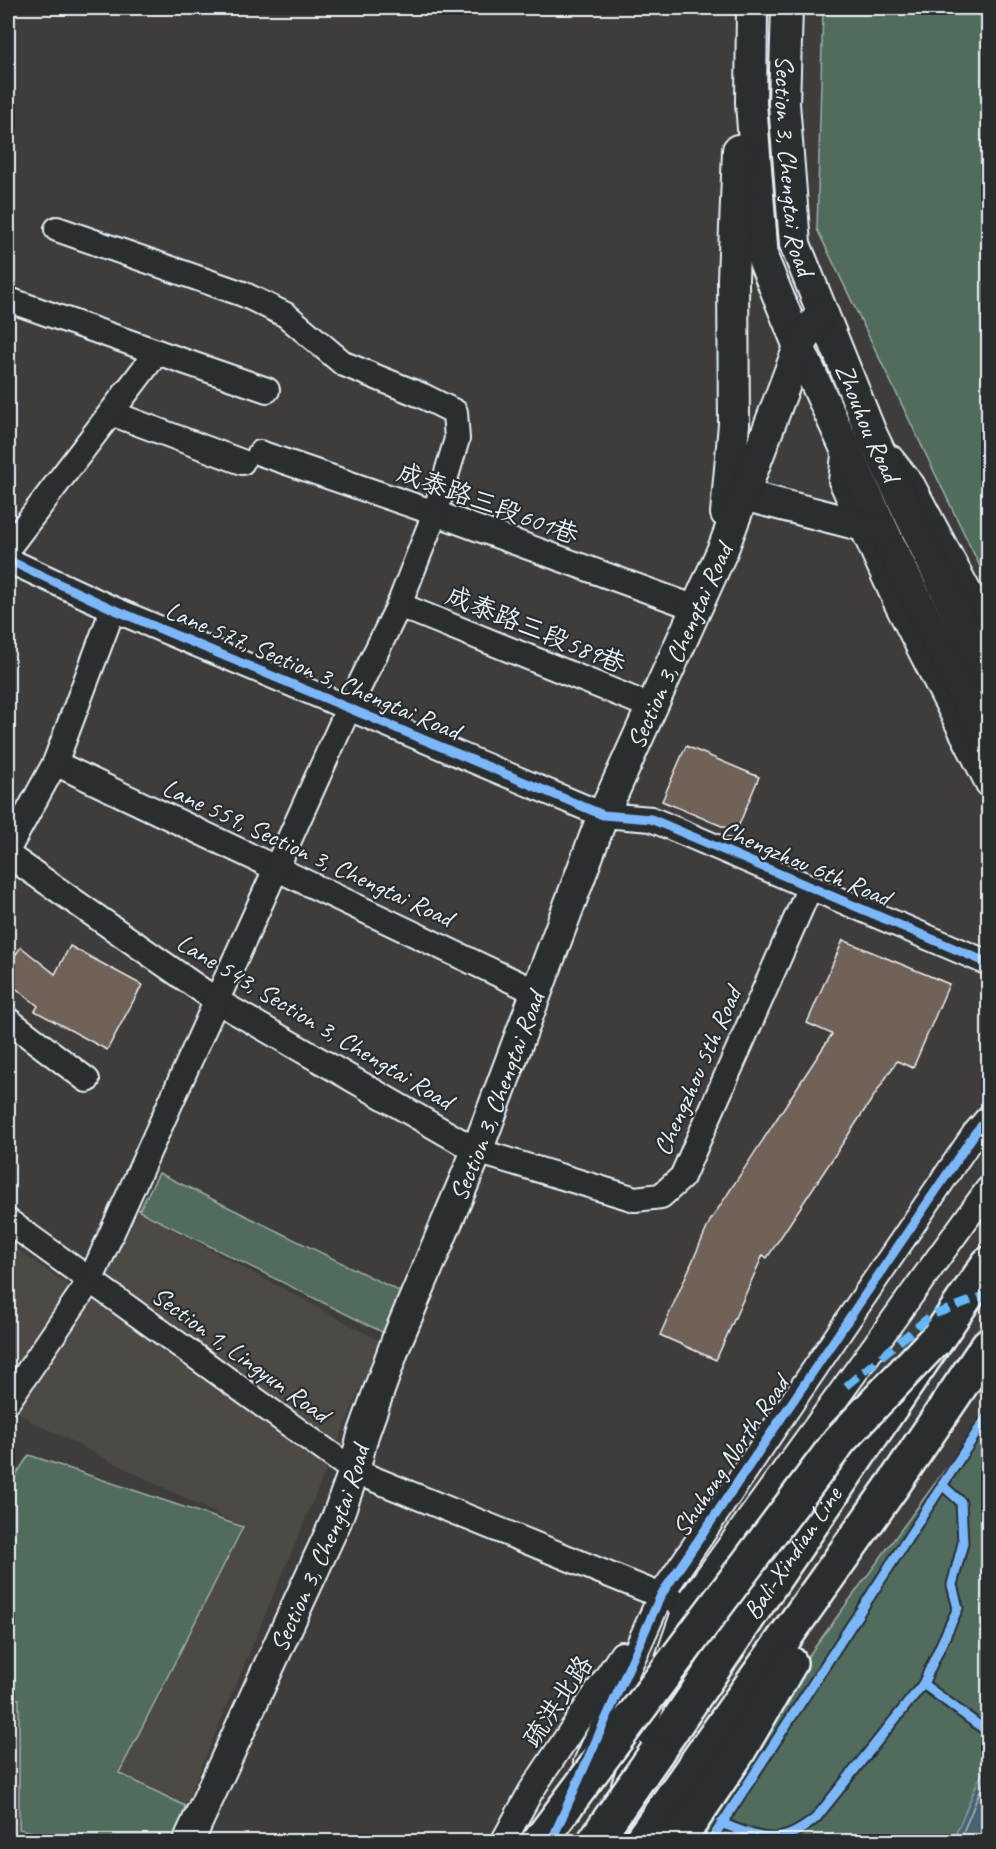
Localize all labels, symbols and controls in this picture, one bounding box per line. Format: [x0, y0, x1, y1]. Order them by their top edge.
street label: Section 3, Chengtai Road [767, 55, 823, 284]
street label: Zhouhou Road [828, 359, 909, 490]
street label: 成泰路三段601巷 [392, 455, 583, 552]
street label: Section 3, Chengtai Road [619, 535, 742, 754]
street label: 成泰路三段589巷 [441, 578, 631, 681]
street label: Lane 577, Section 3, Chengtai Road [161, 593, 468, 749]
street label: Lane 559, Section 3, Chengtai Road [157, 771, 462, 936]
street label: Chengzhou 6th Road [716, 813, 899, 915]
street label: Lane 543, Section 3, Chengtai Road [171, 926, 462, 1119]
street label: Chengzhou 5th Road [646, 978, 751, 1160]
street label: Section 3, Chengtai Road [442, 984, 553, 1206]
street label: Section 1, Lingyun Road [145, 1279, 339, 1432]
street label: Shuhong North Road [664, 1366, 798, 1543]
street label: Section 3, Chengtai Road [262, 1438, 378, 1657]
street label: Bali-Xindian Line [736, 1479, 850, 1626]
street label: 疏洪北路 [515, 1649, 600, 1754]

